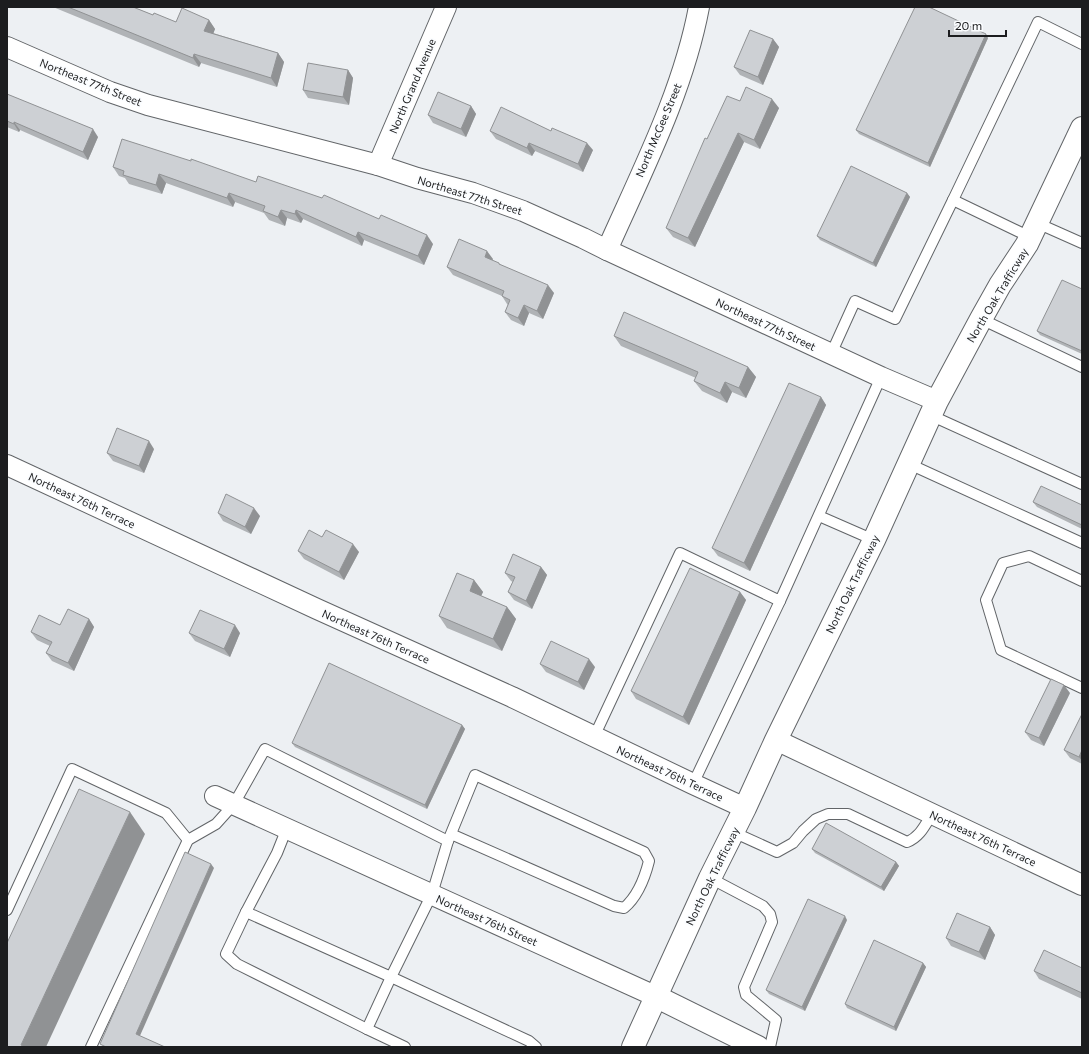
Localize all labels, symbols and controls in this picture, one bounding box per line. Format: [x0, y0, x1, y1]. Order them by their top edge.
scale bar [949, 12, 1006, 38]
text: 20 m [955, 18, 982, 32]
street label: North Grand Avenue [386, 36, 438, 135]
street label: Northeast 77th Street [38, 56, 144, 109]
street label: North McGee Street [632, 81, 684, 179]
street label: Northeast 77th Street [416, 173, 524, 217]
street label: North Oak Trafficway [964, 245, 1031, 345]
street label: Northeast 77th Street [714, 295, 819, 353]
street label: Northeast 76th Terrace [27, 470, 138, 531]
street label: North Oak Trafficway [823, 532, 882, 635]
street label: Northeast 76th Terrace [320, 606, 432, 666]
street label: Northeast 76th Terrace [615, 743, 726, 804]
street label: Northeast 76th Terrace [928, 808, 1039, 869]
street label: North Oak Trafficway [683, 824, 742, 927]
street label: Northeast 76th Street [434, 892, 540, 948]

